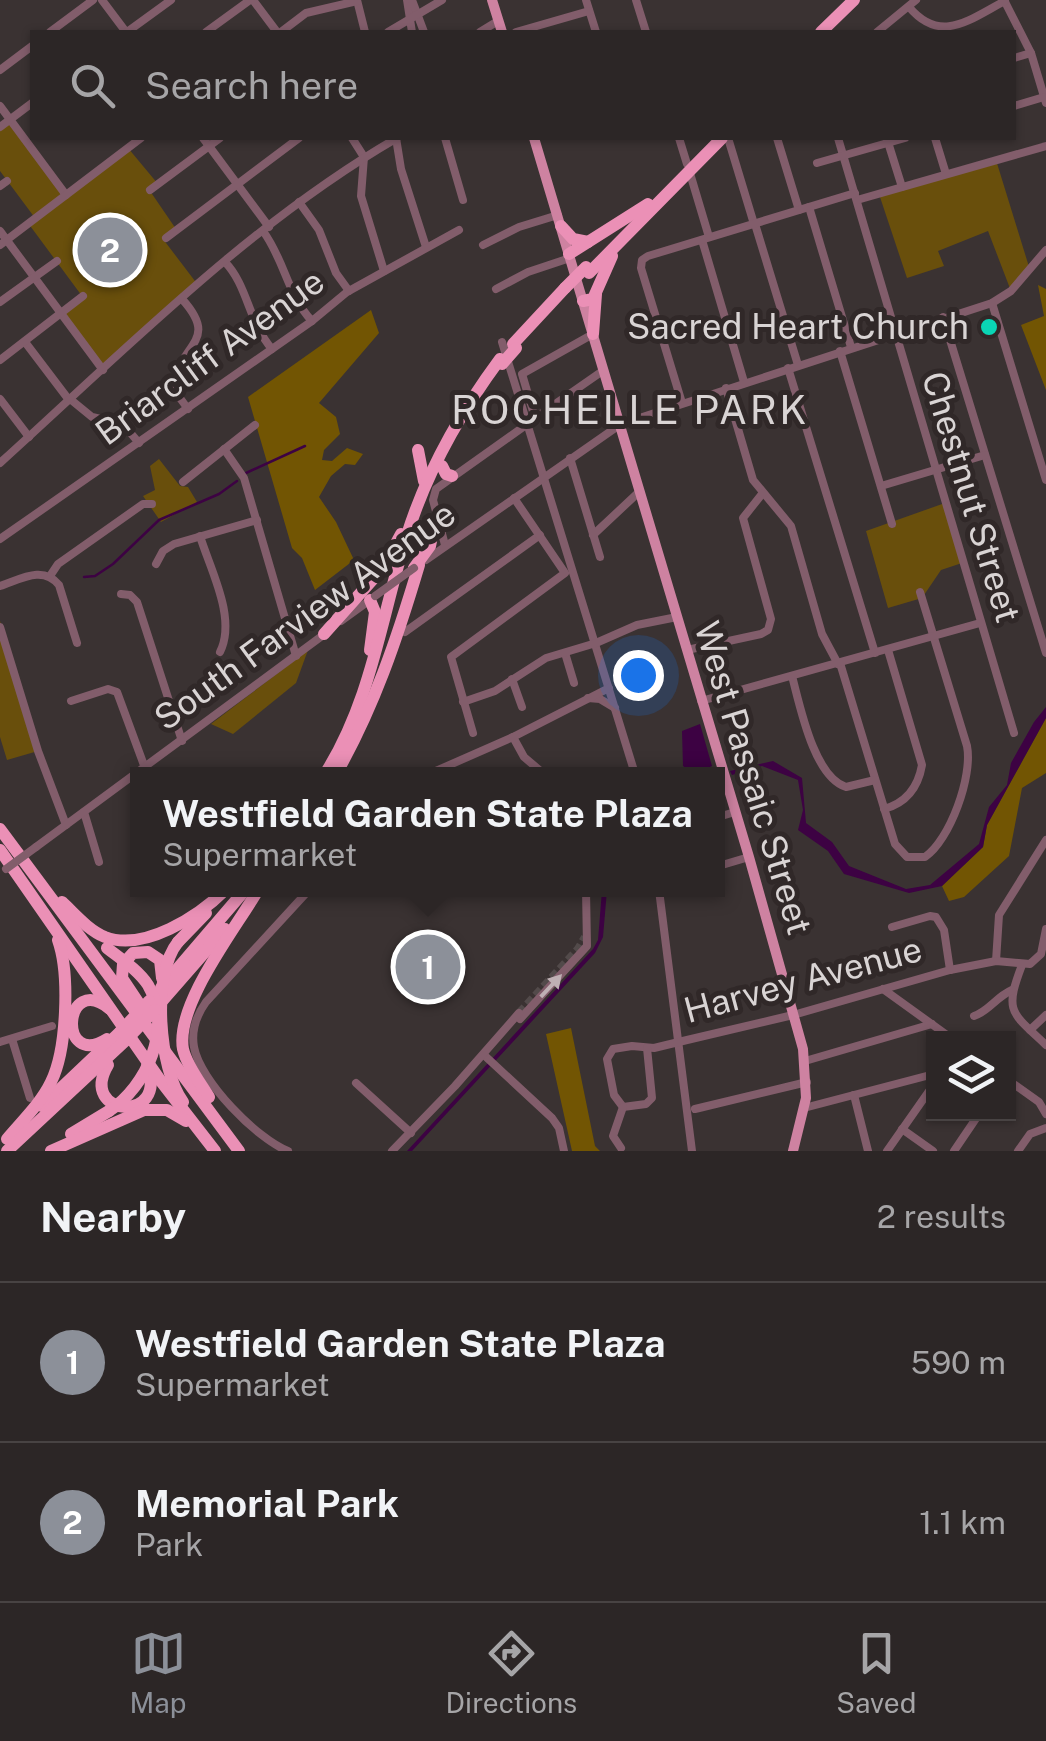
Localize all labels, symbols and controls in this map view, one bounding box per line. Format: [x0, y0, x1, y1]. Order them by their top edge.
search box [30, 30, 1016, 140]
icon: search [65, 58, 120, 113]
text: Search here [145, 63, 358, 108]
pin: 2 [78, 212, 142, 288]
street label: Briarcliff Avenue [88, 260, 332, 453]
place label: Sacred Heart Church [627, 306, 969, 347]
marker: Sacred Heart Church [978, 316, 1000, 338]
street label: Chestnut Street [914, 367, 1029, 627]
district label: ROCHELLE PARK [451, 386, 809, 433]
street label: South Farview Avenue [146, 493, 463, 738]
street label: West Passaic Street [686, 616, 821, 939]
your location [613, 650, 664, 701]
popup [130, 767, 725, 897]
text: Westfield Garden State Plaza [162, 791, 693, 836]
text: Supermarket [162, 836, 357, 873]
street label: Harvey Avenue [680, 928, 926, 1031]
pin: 1 [396, 930, 460, 1004]
one-way arrow [539, 974, 562, 998]
map controls [926, 1031, 1016, 1121]
button: layers [926, 1031, 1016, 1121]
text: Nearby [40, 1192, 186, 1241]
text: 2 results [877, 1198, 1006, 1235]
text: Westfield Garden State Plaza [135, 1321, 665, 1366]
text: 1 [66, 1344, 79, 1381]
text: 590 m [911, 1344, 1006, 1381]
text: Supermarket [135, 1366, 330, 1403]
text: Memorial Park [135, 1481, 399, 1526]
text: 2 [62, 1504, 83, 1541]
text: 1.1 km [919, 1504, 1006, 1541]
text: Park [135, 1526, 203, 1563]
tab: Map [130, 1626, 186, 1719]
tab: Directions [446, 1626, 577, 1719]
tab: Saved [836, 1626, 916, 1719]

